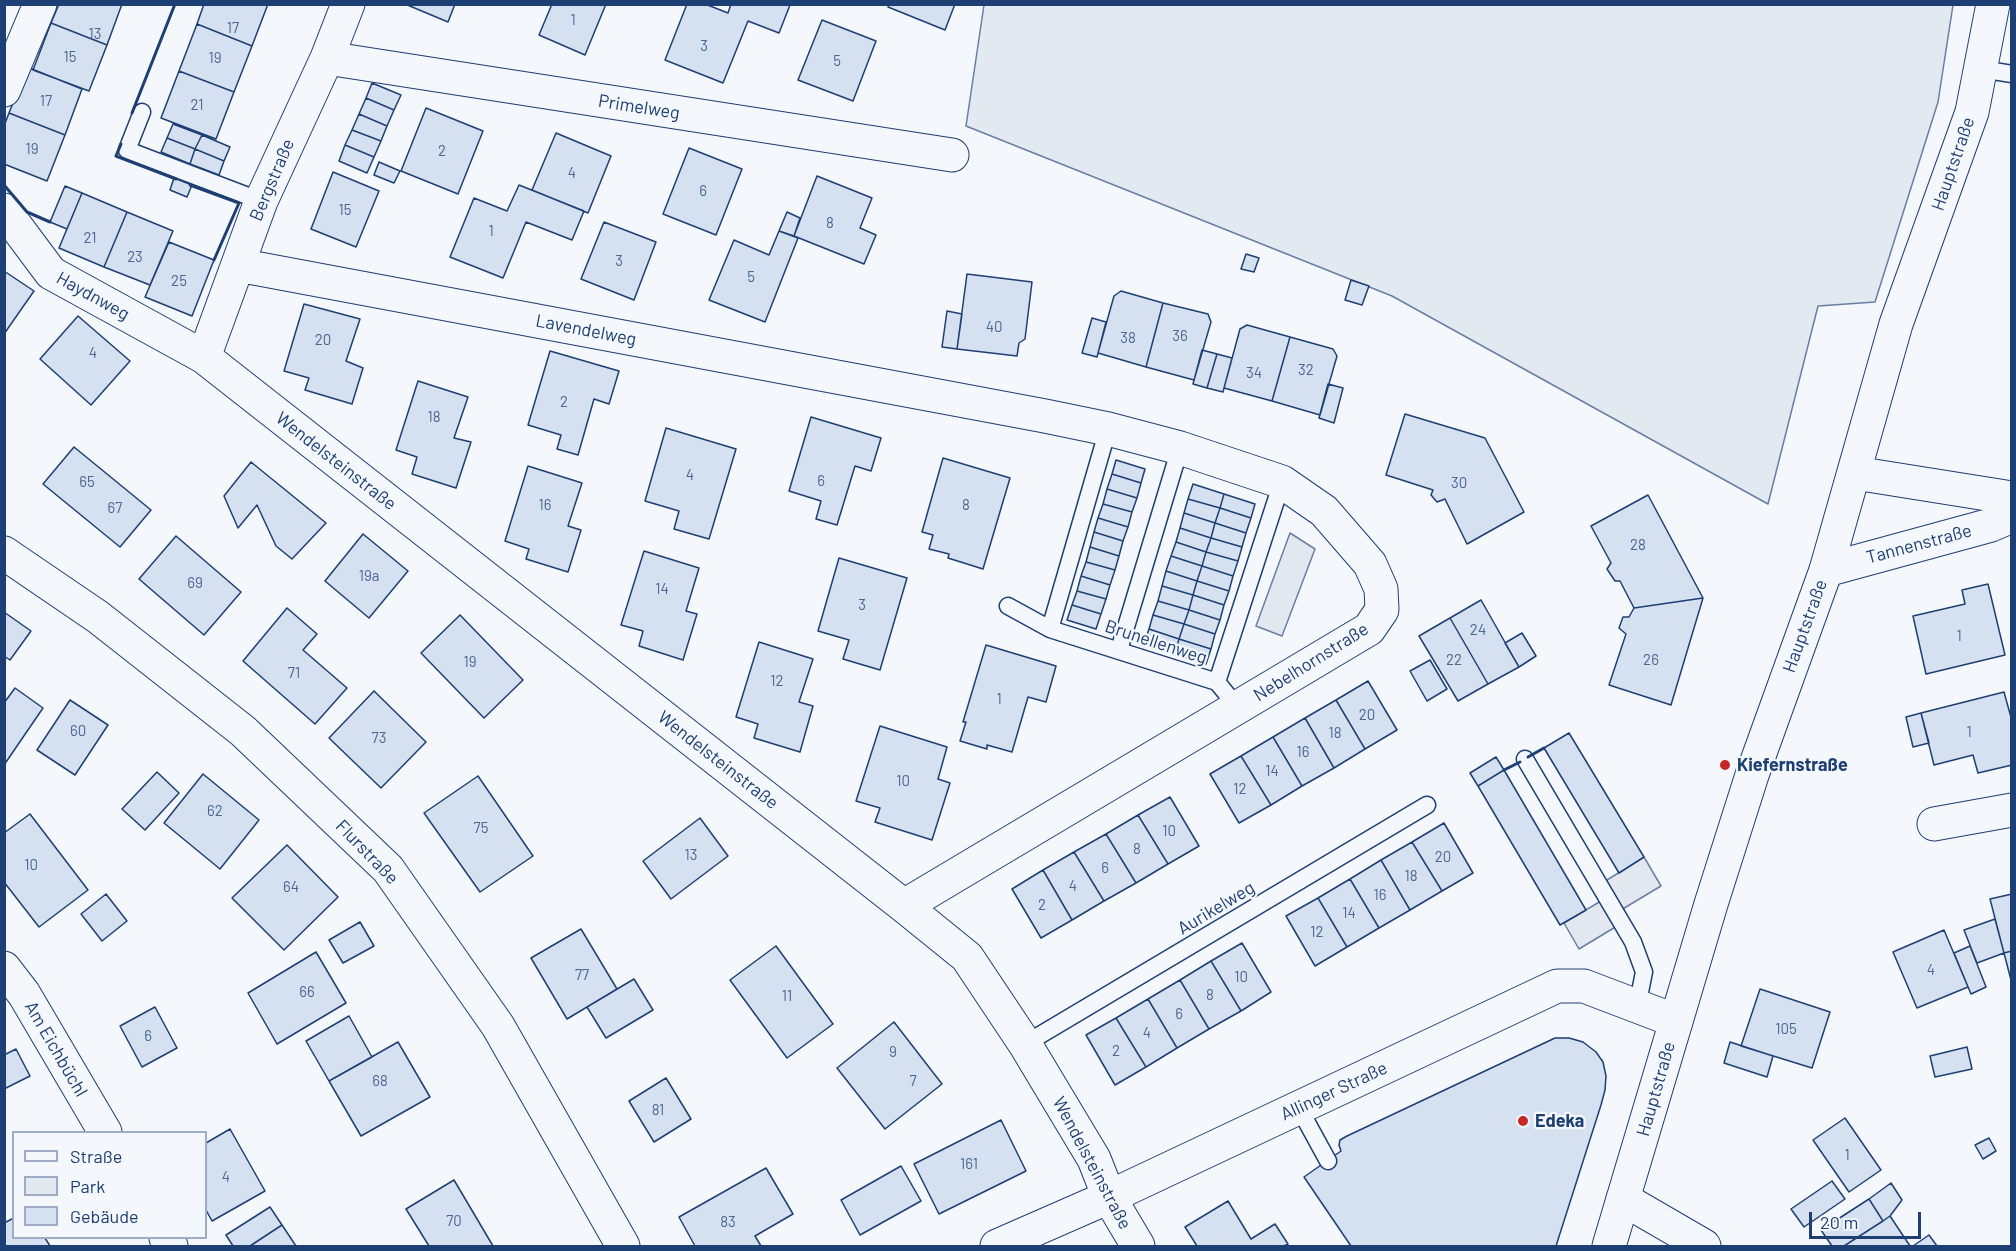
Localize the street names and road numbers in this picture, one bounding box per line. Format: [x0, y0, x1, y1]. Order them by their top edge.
street label: Primelweg [597, 90, 681, 124]
street label: Hauptstraße [1927, 114, 1979, 214]
street label: Bergstraße [245, 136, 299, 224]
street label: Haydnweg [53, 267, 133, 325]
street label: Lavendelweg [534, 310, 638, 350]
street label: Wendelsteinstraße [271, 407, 401, 515]
street label: Tannenstraße [1864, 520, 1974, 568]
street label: Hauptstraße [1778, 576, 1832, 676]
street label: Brunellenweg [1102, 615, 1210, 669]
street label: Nebelhornstraße [1250, 618, 1372, 706]
street label: Wendelsteinstraße [653, 706, 783, 814]
street label: Flurstraße [331, 815, 403, 889]
street label: Aurikelweg [1174, 877, 1258, 939]
street label: Am Eichbüchl [20, 997, 92, 1101]
street label: Hauptstraße [1632, 1039, 1680, 1139]
street label: Allinger Straße [1277, 1057, 1391, 1125]
street label: Wendelsteinstraße [1048, 1093, 1136, 1233]

